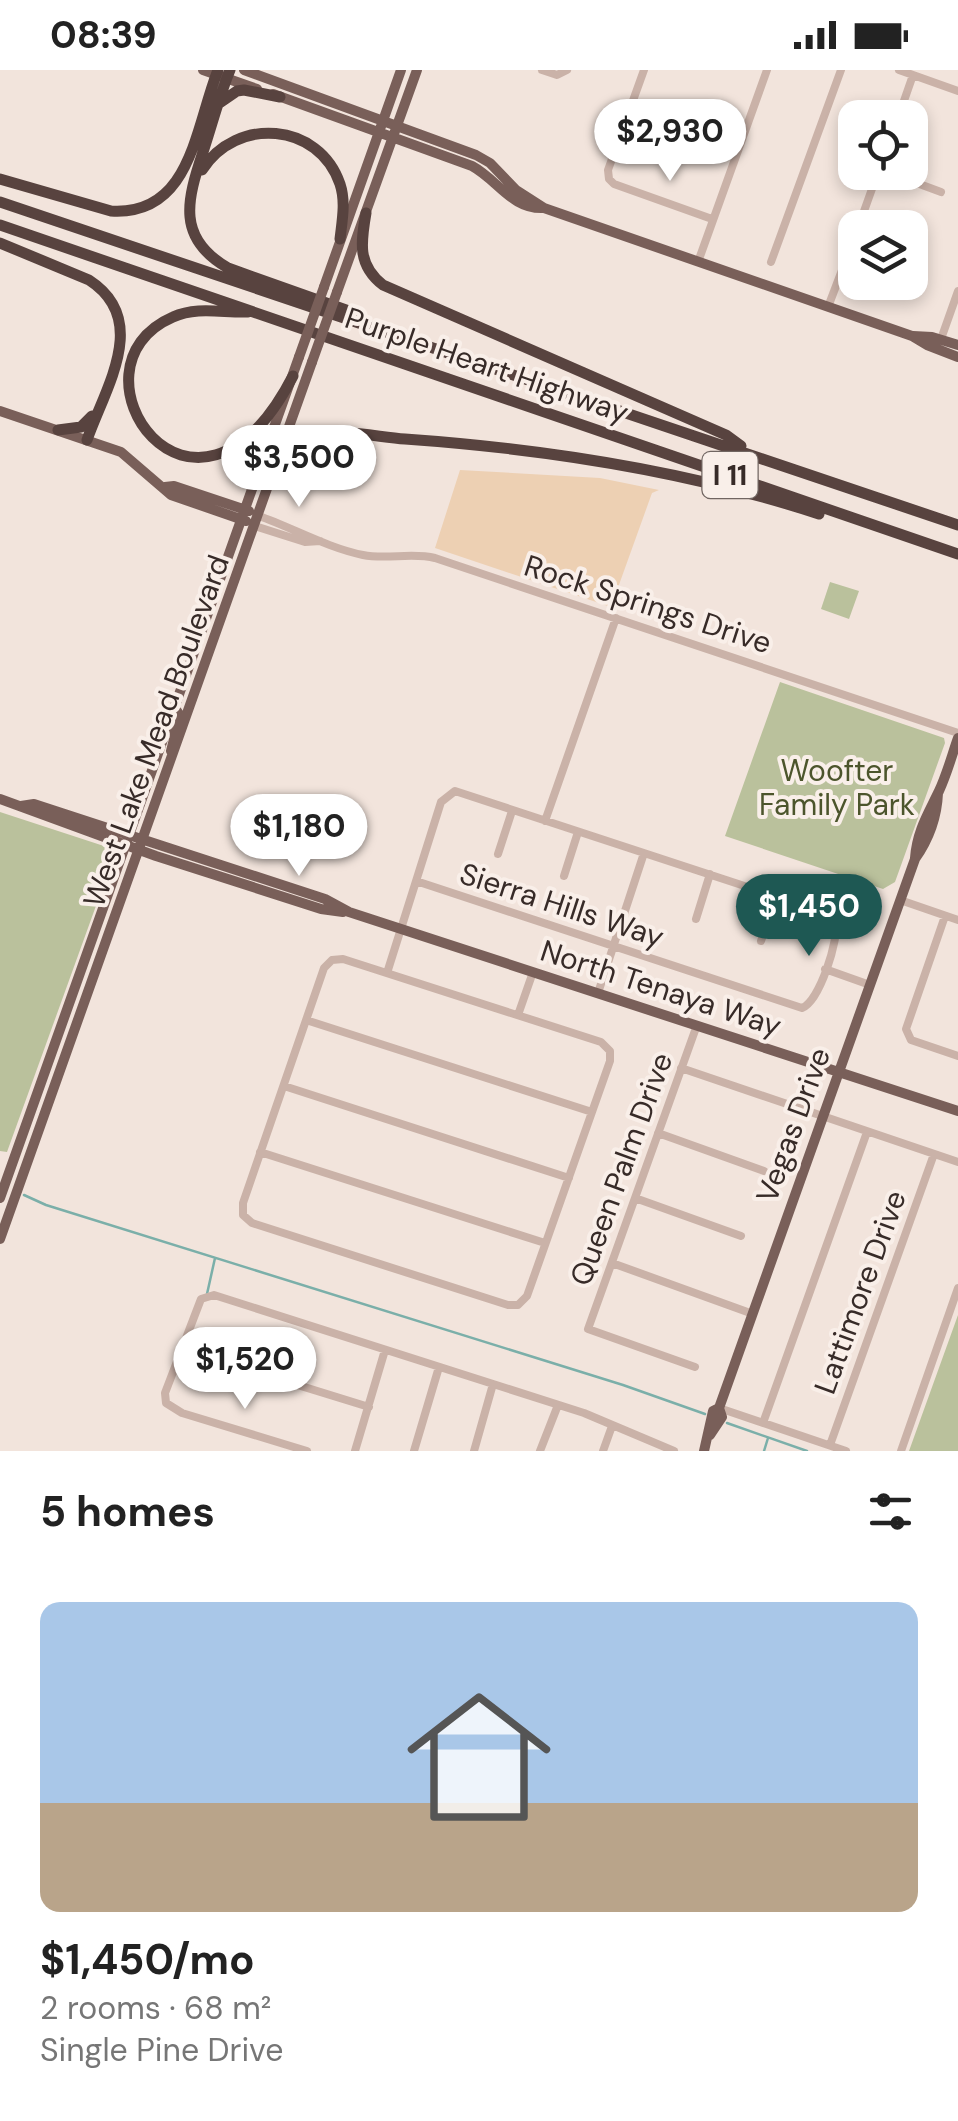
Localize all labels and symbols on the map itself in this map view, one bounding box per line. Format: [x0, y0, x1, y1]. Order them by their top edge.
pin: $2,930 [589, 99, 751, 184]
street label: Purple Heart Highway [340, 298, 634, 432]
pin: $3,500 [218, 425, 380, 510]
road number: I 11 [702, 452, 758, 498]
street label: Rock Springs Drive [520, 546, 776, 662]
street label: West Lake Mead Boulevard [74, 549, 238, 913]
park label: Woofter Family Park [759, 751, 915, 824]
pin: $1,180 [218, 794, 380, 879]
street label: Sierra Hills Way [455, 854, 669, 956]
pin: $1,450 [728, 874, 890, 959]
street label: North Tenaya Way [536, 931, 787, 1045]
street label: Vegas Drive [747, 1042, 839, 1208]
street label: Queen Palm Drive [561, 1047, 681, 1291]
street label: Lattimore Drive [805, 1185, 915, 1399]
pin: $1,520 [164, 1327, 326, 1412]

